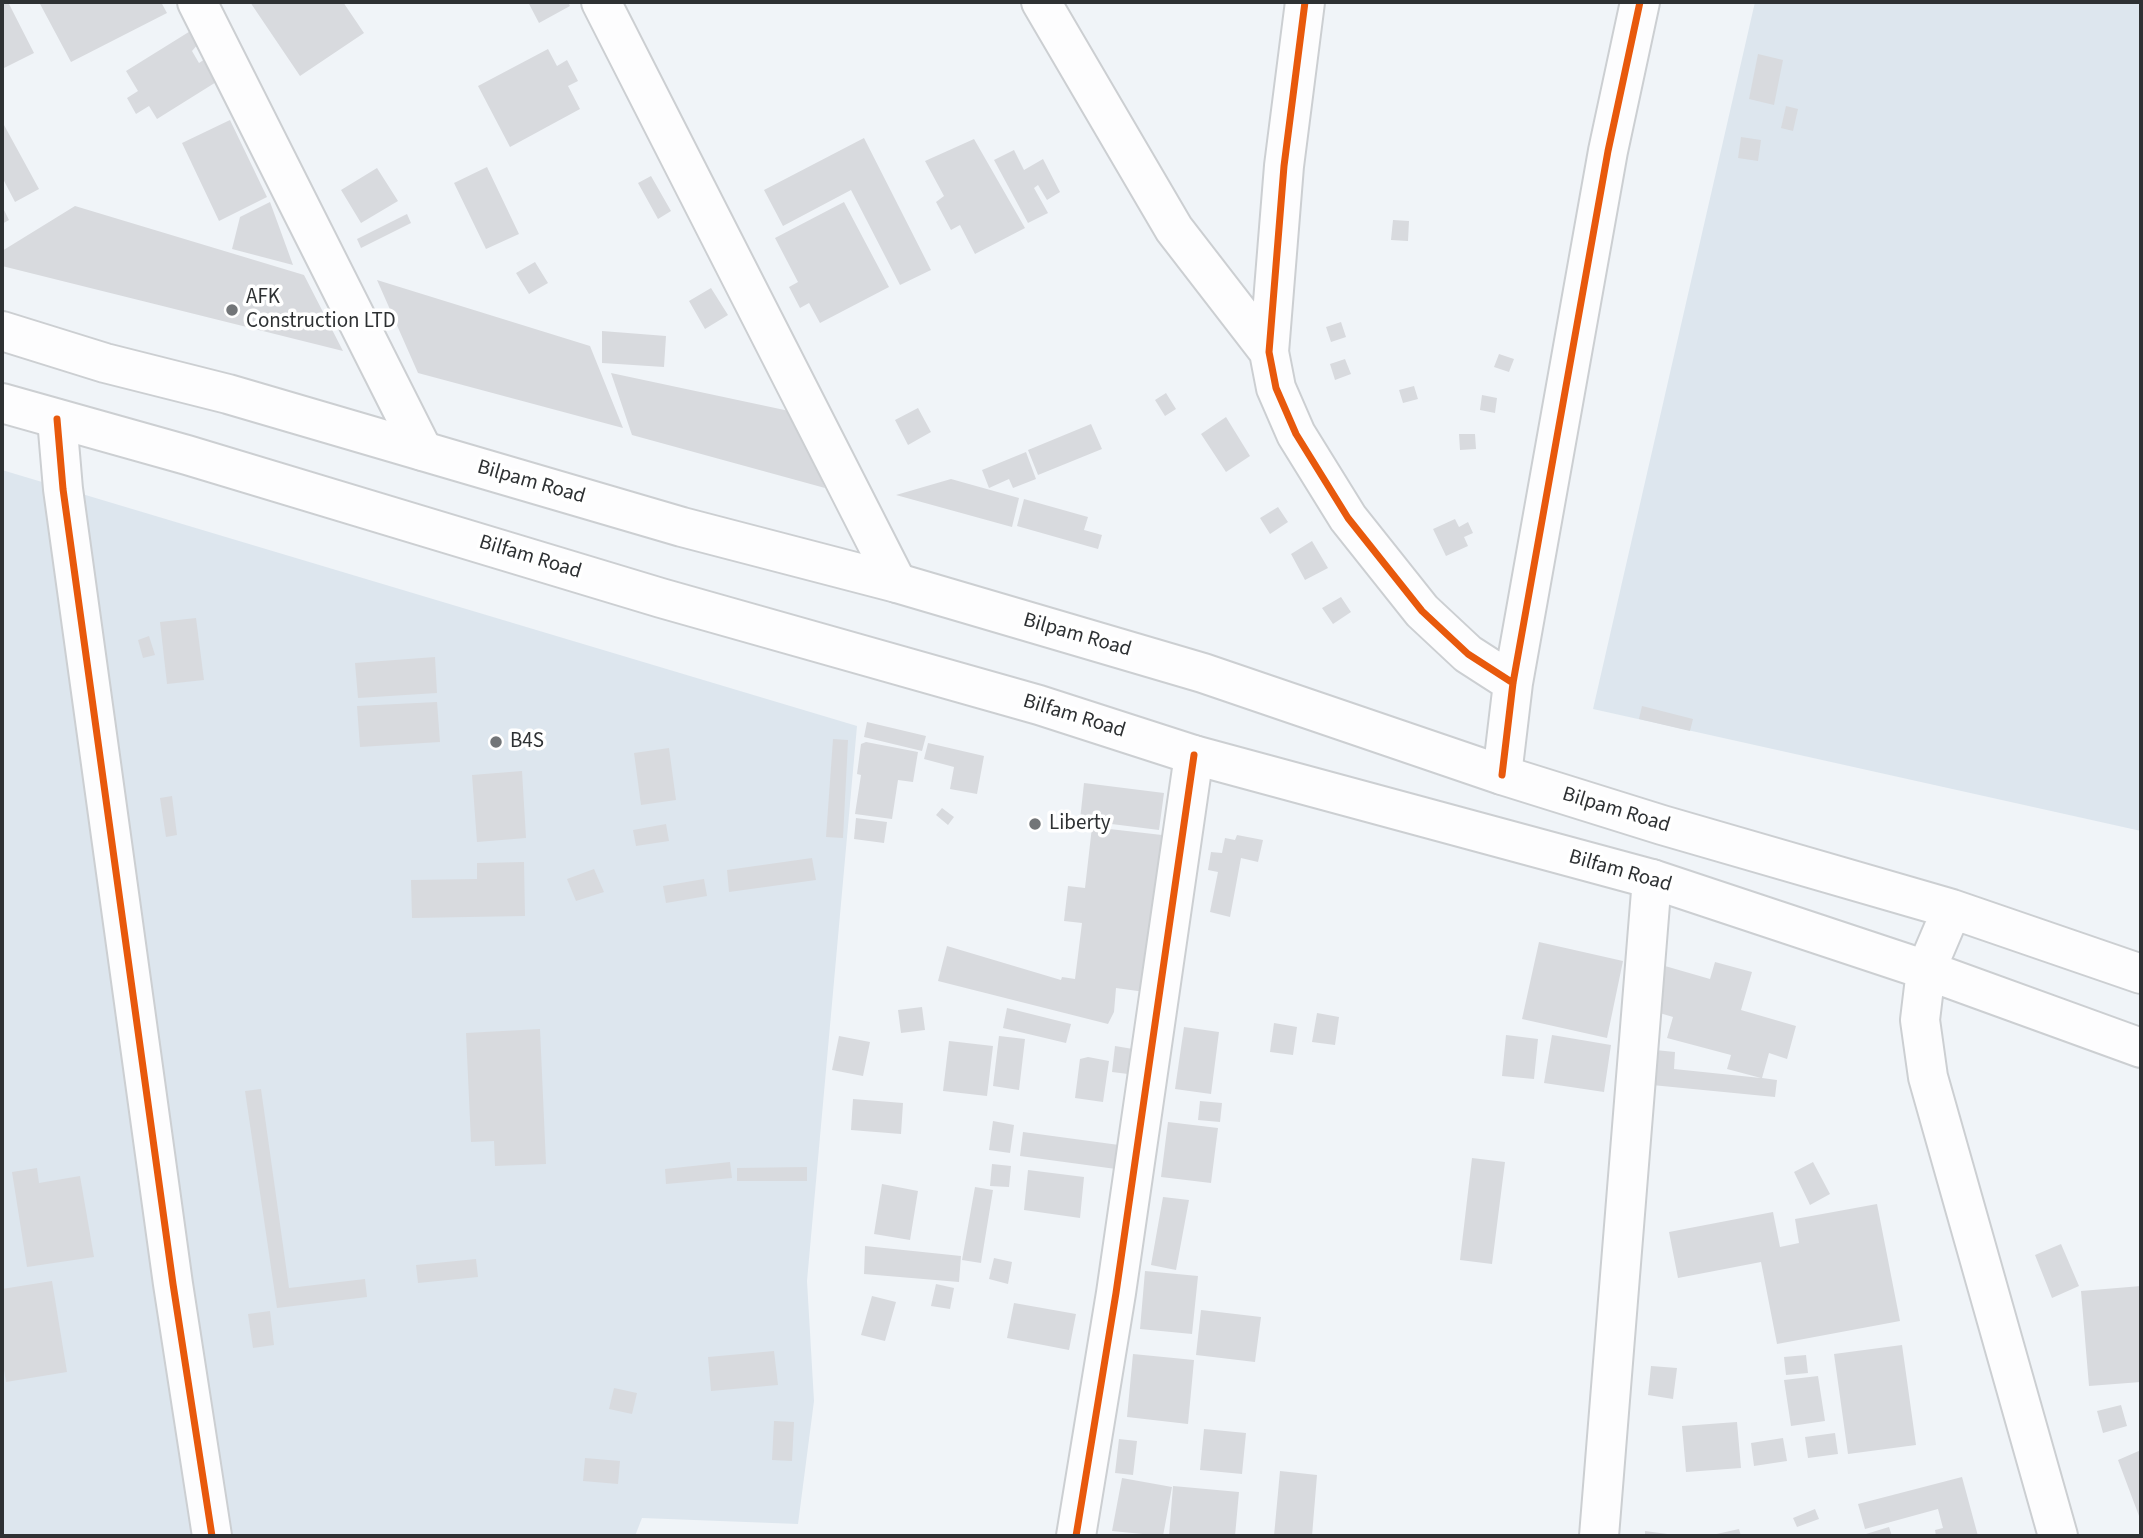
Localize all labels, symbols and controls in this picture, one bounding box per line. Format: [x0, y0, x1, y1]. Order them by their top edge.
place label: AFK Construction LTD [246, 285, 396, 335]
marker: AFK Construction LTD [224, 302, 240, 318]
street label: Bilpam Road [474, 456, 588, 510]
street label: Bilfam Road [476, 530, 584, 586]
street label: Bilpam Road [1020, 609, 1134, 663]
street label: Bilfam Road [1020, 689, 1128, 745]
place label: B4S [510, 729, 544, 755]
marker: B4S [488, 734, 504, 750]
street label: Bilpam Road [1559, 783, 1673, 839]
place label: Liberty [1049, 811, 1111, 837]
marker: Liberty [1027, 816, 1043, 832]
street label: Bilfam Road [1566, 845, 1674, 899]

